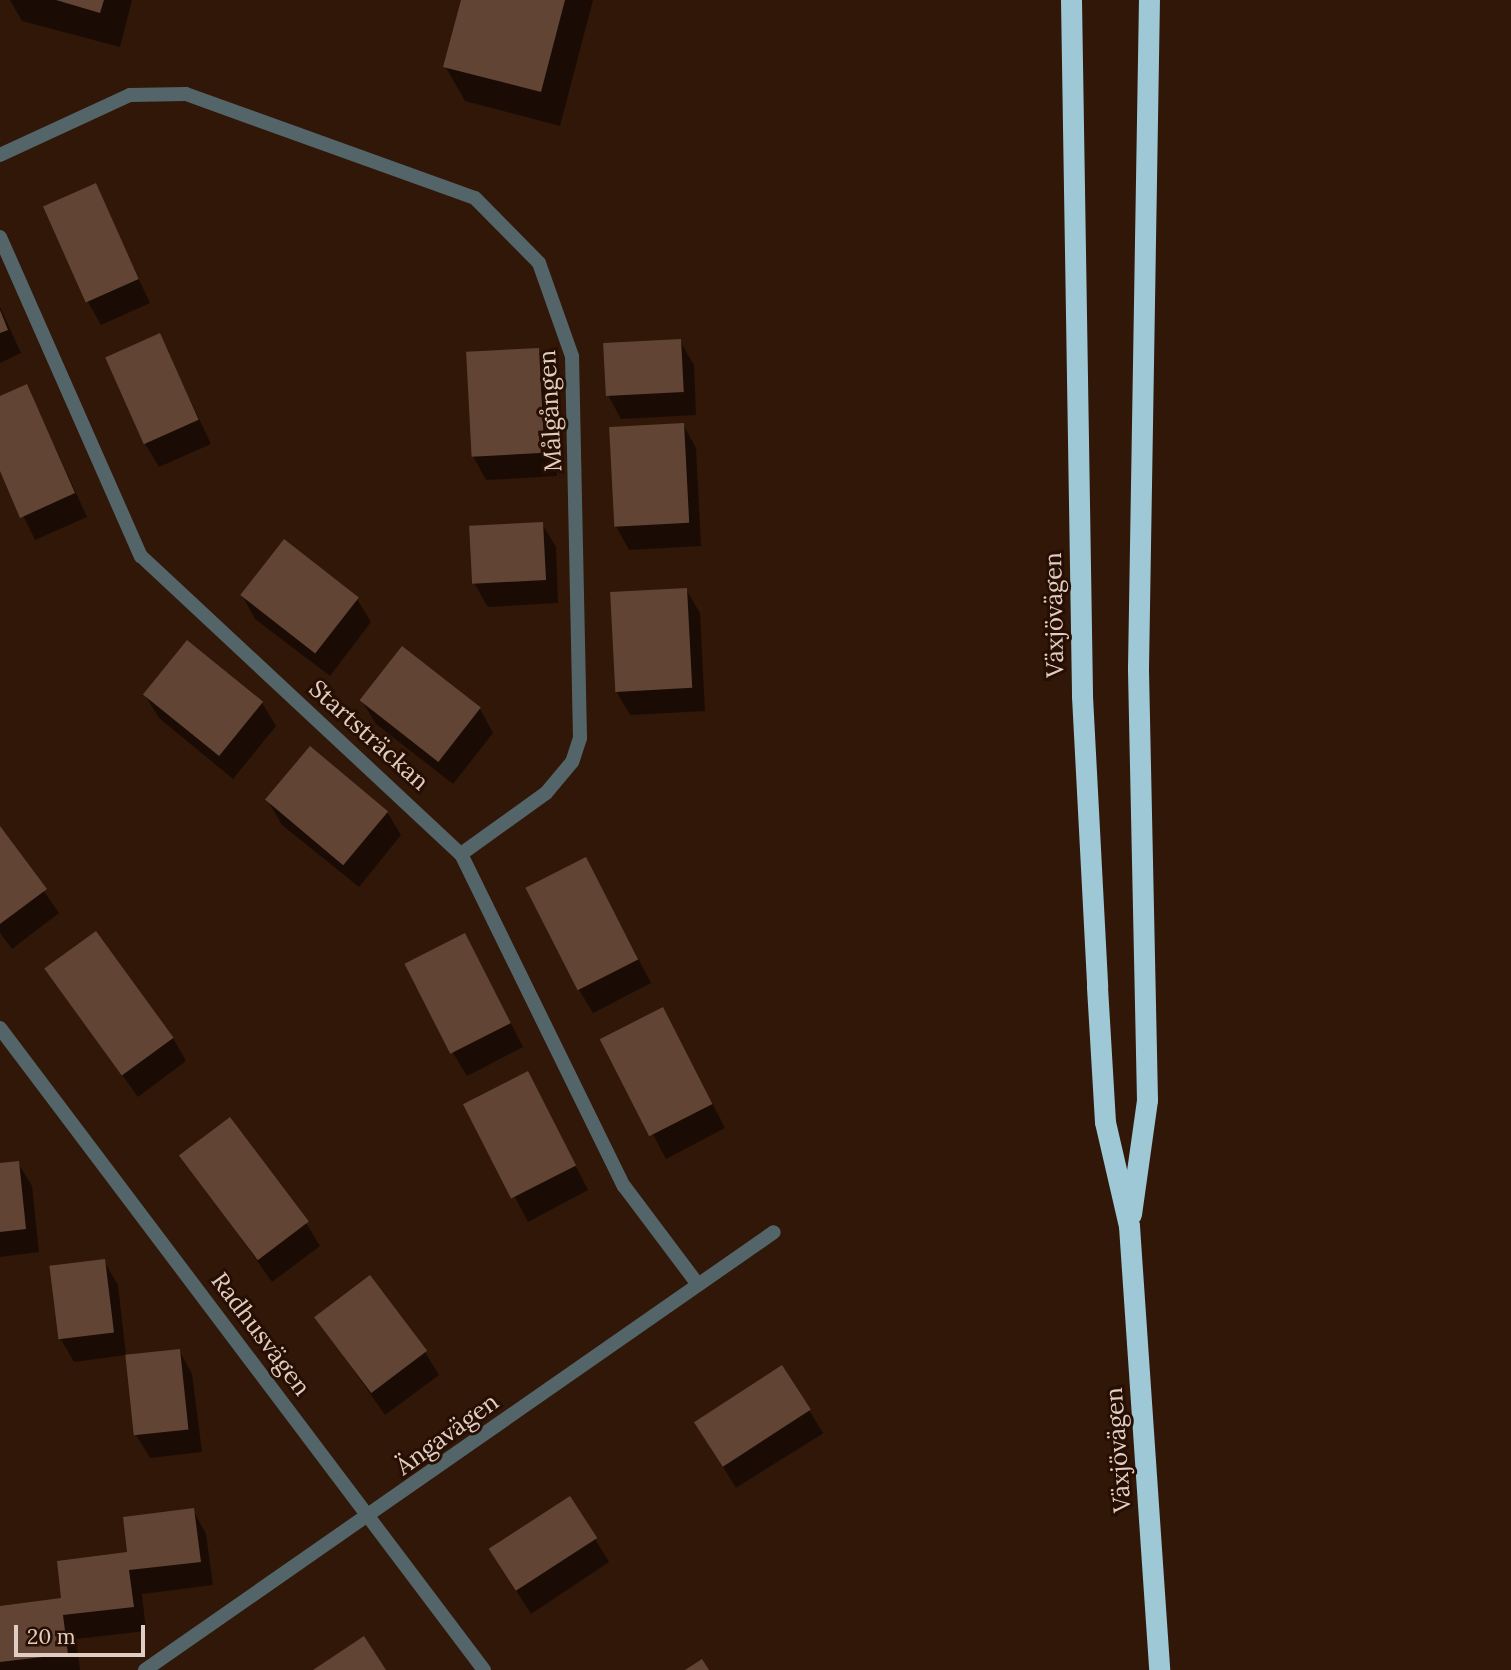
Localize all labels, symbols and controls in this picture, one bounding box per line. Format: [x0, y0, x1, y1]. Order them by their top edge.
street label: Målgången [532, 349, 568, 473]
street label: Växjövägen [1039, 552, 1069, 678]
street label: Startsträckan [303, 674, 435, 796]
street label: Radhusvägen [205, 1267, 317, 1401]
street label: Växjövägen [1099, 1386, 1137, 1514]
street label: Ängavägen [390, 1387, 504, 1481]
scale bar [18, 1610, 149, 1654]
text: 20 m [27, 1623, 76, 1650]

